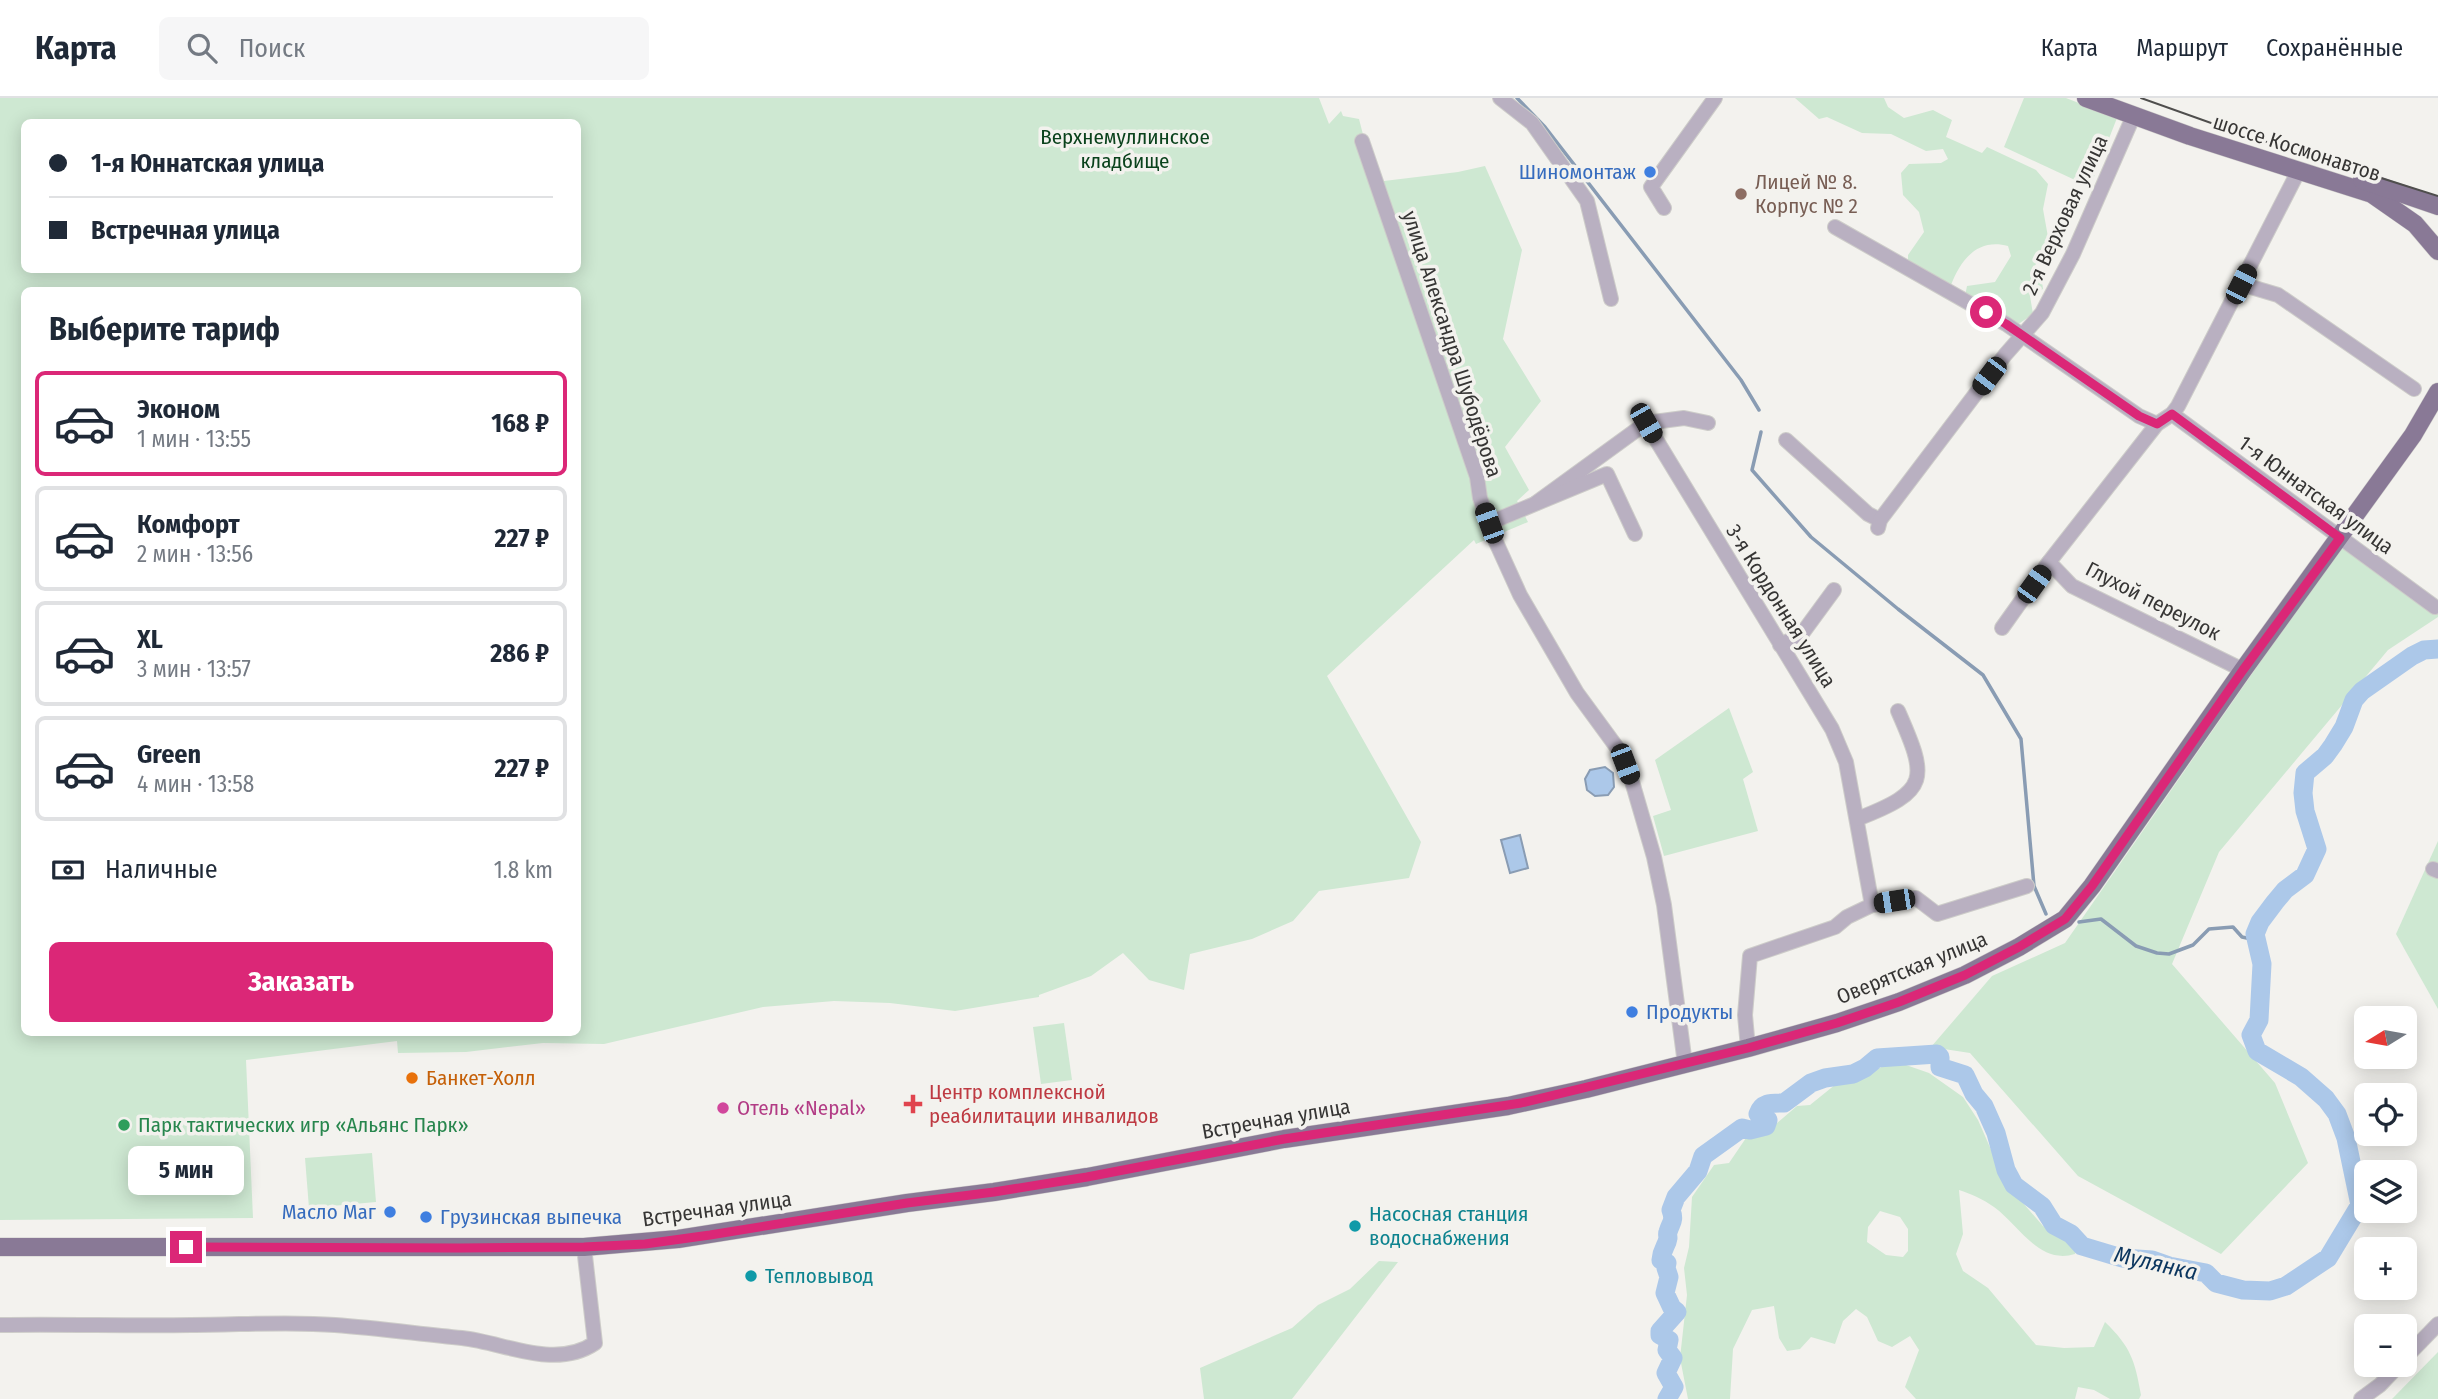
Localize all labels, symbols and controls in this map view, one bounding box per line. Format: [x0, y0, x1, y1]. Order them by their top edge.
search box [159, 17, 649, 80]
text: Карта [35, 28, 117, 68]
icon: search [183, 29, 221, 67]
text: Поиск [239, 33, 305, 64]
text: Карта [2041, 34, 2098, 62]
text: Маршрут [2136, 34, 2228, 62]
text: Сохранённые [2266, 34, 2403, 62]
street label: шоссе Космонавтов [2210, 109, 2384, 187]
park label: Верхнемуллинское кладбище [1040, 124, 1210, 174]
street label: 2-я Верховая улица [2017, 131, 2113, 299]
text: 1-я Юннатская улица [91, 148, 324, 179]
place label: Шиномонтаж [1519, 159, 1637, 185]
marker: Шиномонтаж [1642, 164, 1658, 180]
place label: Лицей № 8. Корпус № 2 [1755, 169, 1858, 219]
marker: Лицей № 8. Корпус № 2 [1733, 186, 1749, 202]
street label: улица Александра Шубодёрова [1397, 207, 1507, 481]
text: Встречная улица [91, 215, 280, 246]
car [2223, 261, 2260, 307]
route start [1970, 296, 2002, 328]
text: Выберите тариф [49, 310, 280, 348]
car [1968, 353, 2011, 399]
icon: car [53, 392, 116, 455]
text: Эконом [137, 394, 220, 425]
car [1627, 400, 1666, 446]
text: 168 ₽ [491, 408, 549, 439]
text: 1 мин · 13:55 [137, 425, 251, 453]
street label: 1-я Юннатская улица [2233, 430, 2399, 560]
car [1472, 500, 1507, 546]
icon: car [53, 507, 116, 570]
text: Комфорт [137, 509, 240, 540]
street label: 3-я Кордонная улица [1720, 520, 1842, 692]
text: 227 ₽ [495, 523, 549, 554]
text: 2 мин · 13:56 [137, 540, 253, 568]
street label: Глухой переулок [2081, 556, 2225, 646]
car [2014, 561, 2055, 607]
icon: car [53, 622, 116, 685]
text: XL [137, 624, 163, 655]
text: 286 ₽ [490, 638, 549, 669]
text: 3 мин · 13:57 [137, 655, 251, 683]
icon: car [53, 737, 116, 800]
text: Green [137, 739, 201, 770]
car [1608, 741, 1643, 787]
text: 227 ₽ [495, 753, 549, 784]
text: 4 мин · 13:58 [137, 770, 254, 798]
icon: cash [49, 851, 87, 889]
text: Наличные [105, 854, 218, 885]
text: 1.8 km [494, 856, 553, 884]
car [1872, 887, 1917, 915]
street label: Оверятская улица [1833, 926, 1991, 1010]
button: Заказать [49, 942, 553, 1022]
place label: Пpoдукты [1646, 999, 1733, 1025]
marker: Пpoдукты [1624, 1004, 1640, 1020]
north arrow [2354, 1006, 2417, 1069]
map controls [2354, 1006, 2417, 1377]
place label: Банкет-Холл [426, 1065, 536, 1091]
marker: Банкет-Холл [404, 1070, 420, 1086]
place label: Центр комплексной реабилитации инвалидов [929, 1079, 1159, 1129]
button: locate [2354, 1083, 2417, 1146]
street label: Встречная улица [1200, 1093, 1352, 1145]
marker: Центр комплексной реабилитации инвалидов [903, 1094, 923, 1114]
place label: Отель «Nepal» [737, 1095, 866, 1121]
marker: Отель «Nepal» [715, 1100, 731, 1116]
place label: Парк тактических игр «Альянс Парк» [138, 1112, 469, 1138]
marker: Парк тактических игр «Альянс Парк» [116, 1117, 132, 1133]
callout: 5 мин [128, 1146, 244, 1194]
text: 5 мин [159, 1156, 213, 1184]
button: layers [2354, 1160, 2417, 1223]
street label: Встречная улица [641, 1186, 793, 1232]
place label: Масло Маг [282, 1199, 377, 1225]
place label: Насосная станция водоснабжения [1369, 1201, 1529, 1251]
marker: Масло Маг [382, 1204, 398, 1220]
place label: Грузинская выпечка [440, 1204, 622, 1230]
marker: Грузинская выпечка [418, 1209, 434, 1225]
marker: Насосная станция водоснабжения [1347, 1218, 1363, 1234]
route end [170, 1231, 202, 1263]
button: + [2354, 1237, 2417, 1300]
water label: Мулянка [2112, 1240, 2200, 1286]
place label: Тепловывод [765, 1263, 873, 1289]
marker: Тепловывод [743, 1268, 759, 1284]
button: − [2354, 1314, 2417, 1377]

